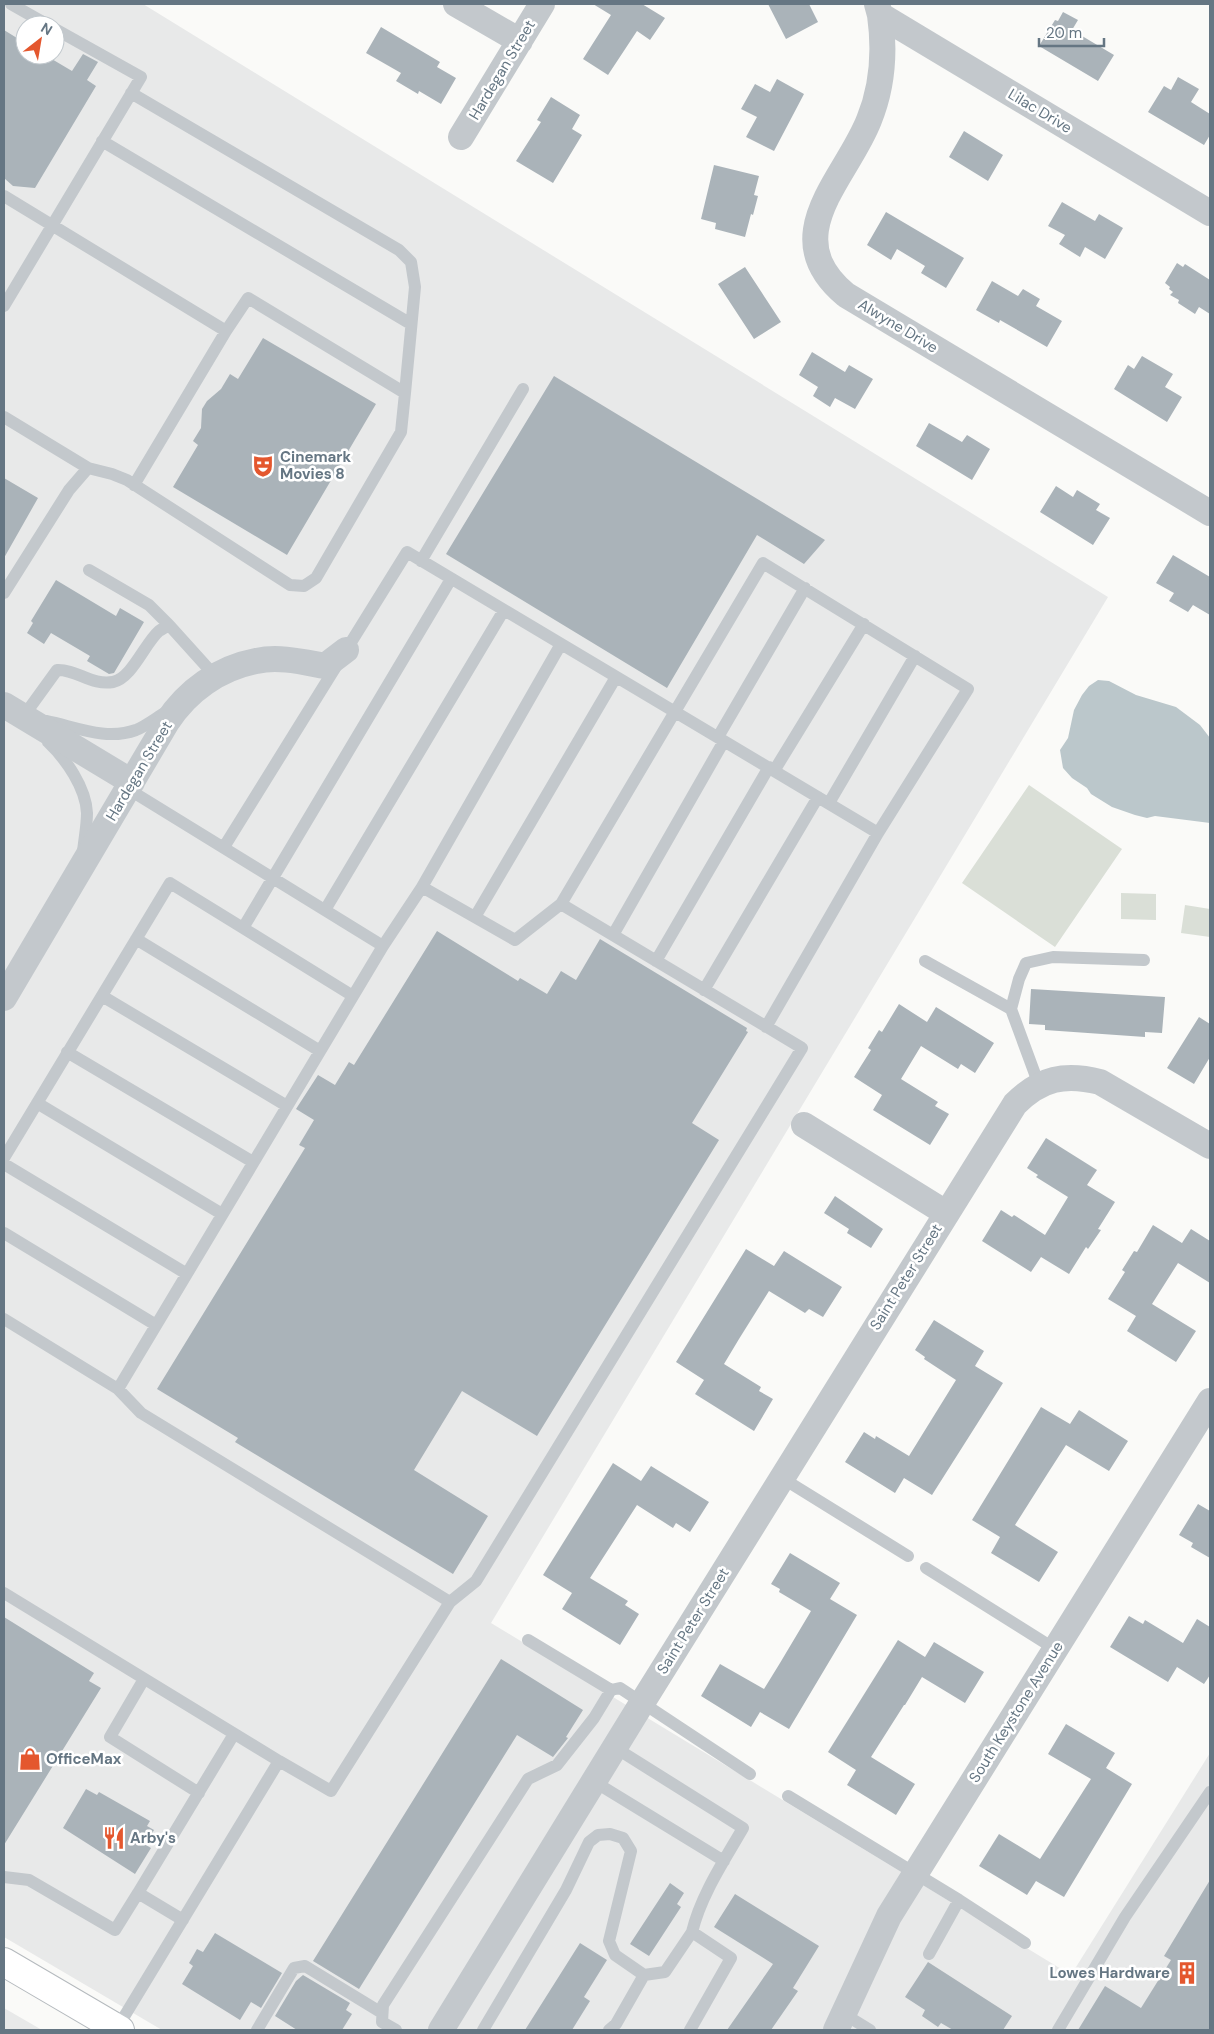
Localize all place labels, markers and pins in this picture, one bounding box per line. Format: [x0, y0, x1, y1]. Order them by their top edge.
place label: Cinemark Movies 8 [280, 447, 352, 484]
theatre icon: Cinemark Movies 8 [250, 453, 276, 479]
shop icon: OfficeMax [17, 1746, 43, 1772]
place label: OfficeMax [46, 1749, 122, 1769]
restaurant icon: Arby's [101, 1825, 127, 1851]
place label: Arby's [130, 1828, 176, 1848]
building icon: Lowes Hardware [1174, 1960, 1200, 1986]
place label: Lowes Hardware [1049, 1963, 1170, 1983]

